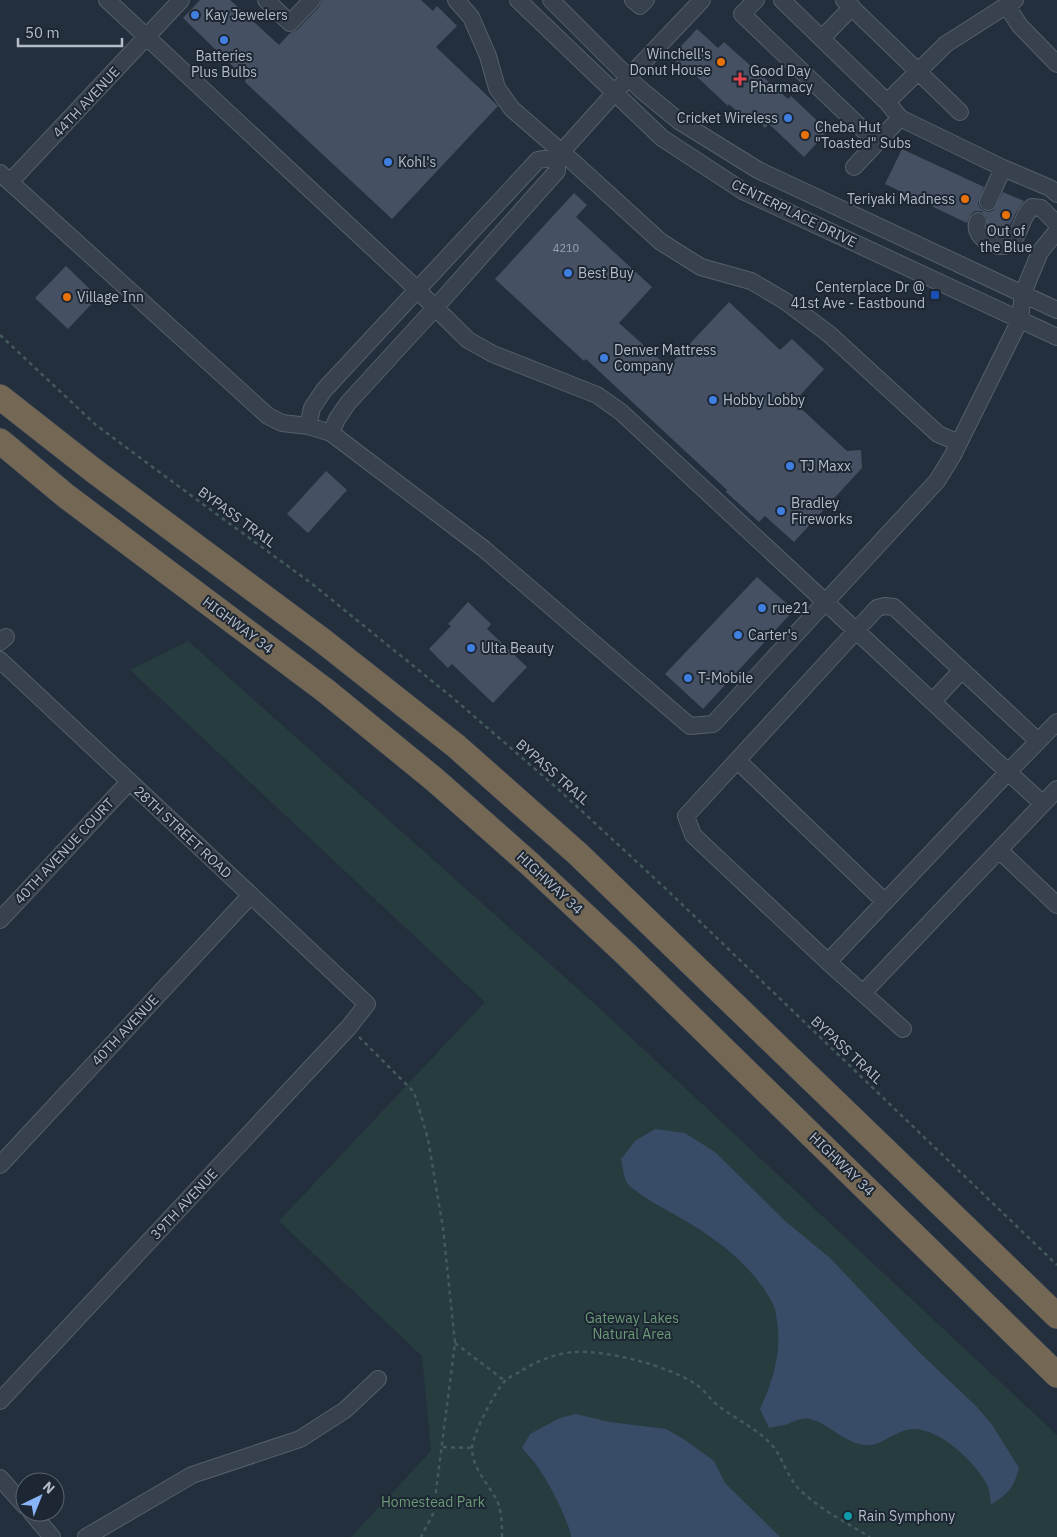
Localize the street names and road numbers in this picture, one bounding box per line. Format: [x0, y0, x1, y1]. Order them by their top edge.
street label: 44TH AVENUE [49, 63, 123, 141]
street label: CENTERPLACE DRIVE [728, 175, 860, 251]
street label: BYPASS TRAIL [195, 483, 279, 551]
street label: HIGHWAY 34 [199, 592, 277, 658]
street label: BYPASS TRAIL [512, 735, 594, 809]
street label: 28TH STREET ROAD [130, 782, 236, 882]
street label: 40TH AVENUE COURT [10, 794, 118, 908]
street label: HIGHWAY 34 [513, 848, 587, 918]
street label: 40TH AVENUE [88, 991, 162, 1069]
street label: BYPASS TRAIL [807, 1012, 887, 1088]
street label: HIGHWAY 34 [805, 1128, 879, 1200]
street label: 39TH AVENUE [147, 1165, 221, 1243]

